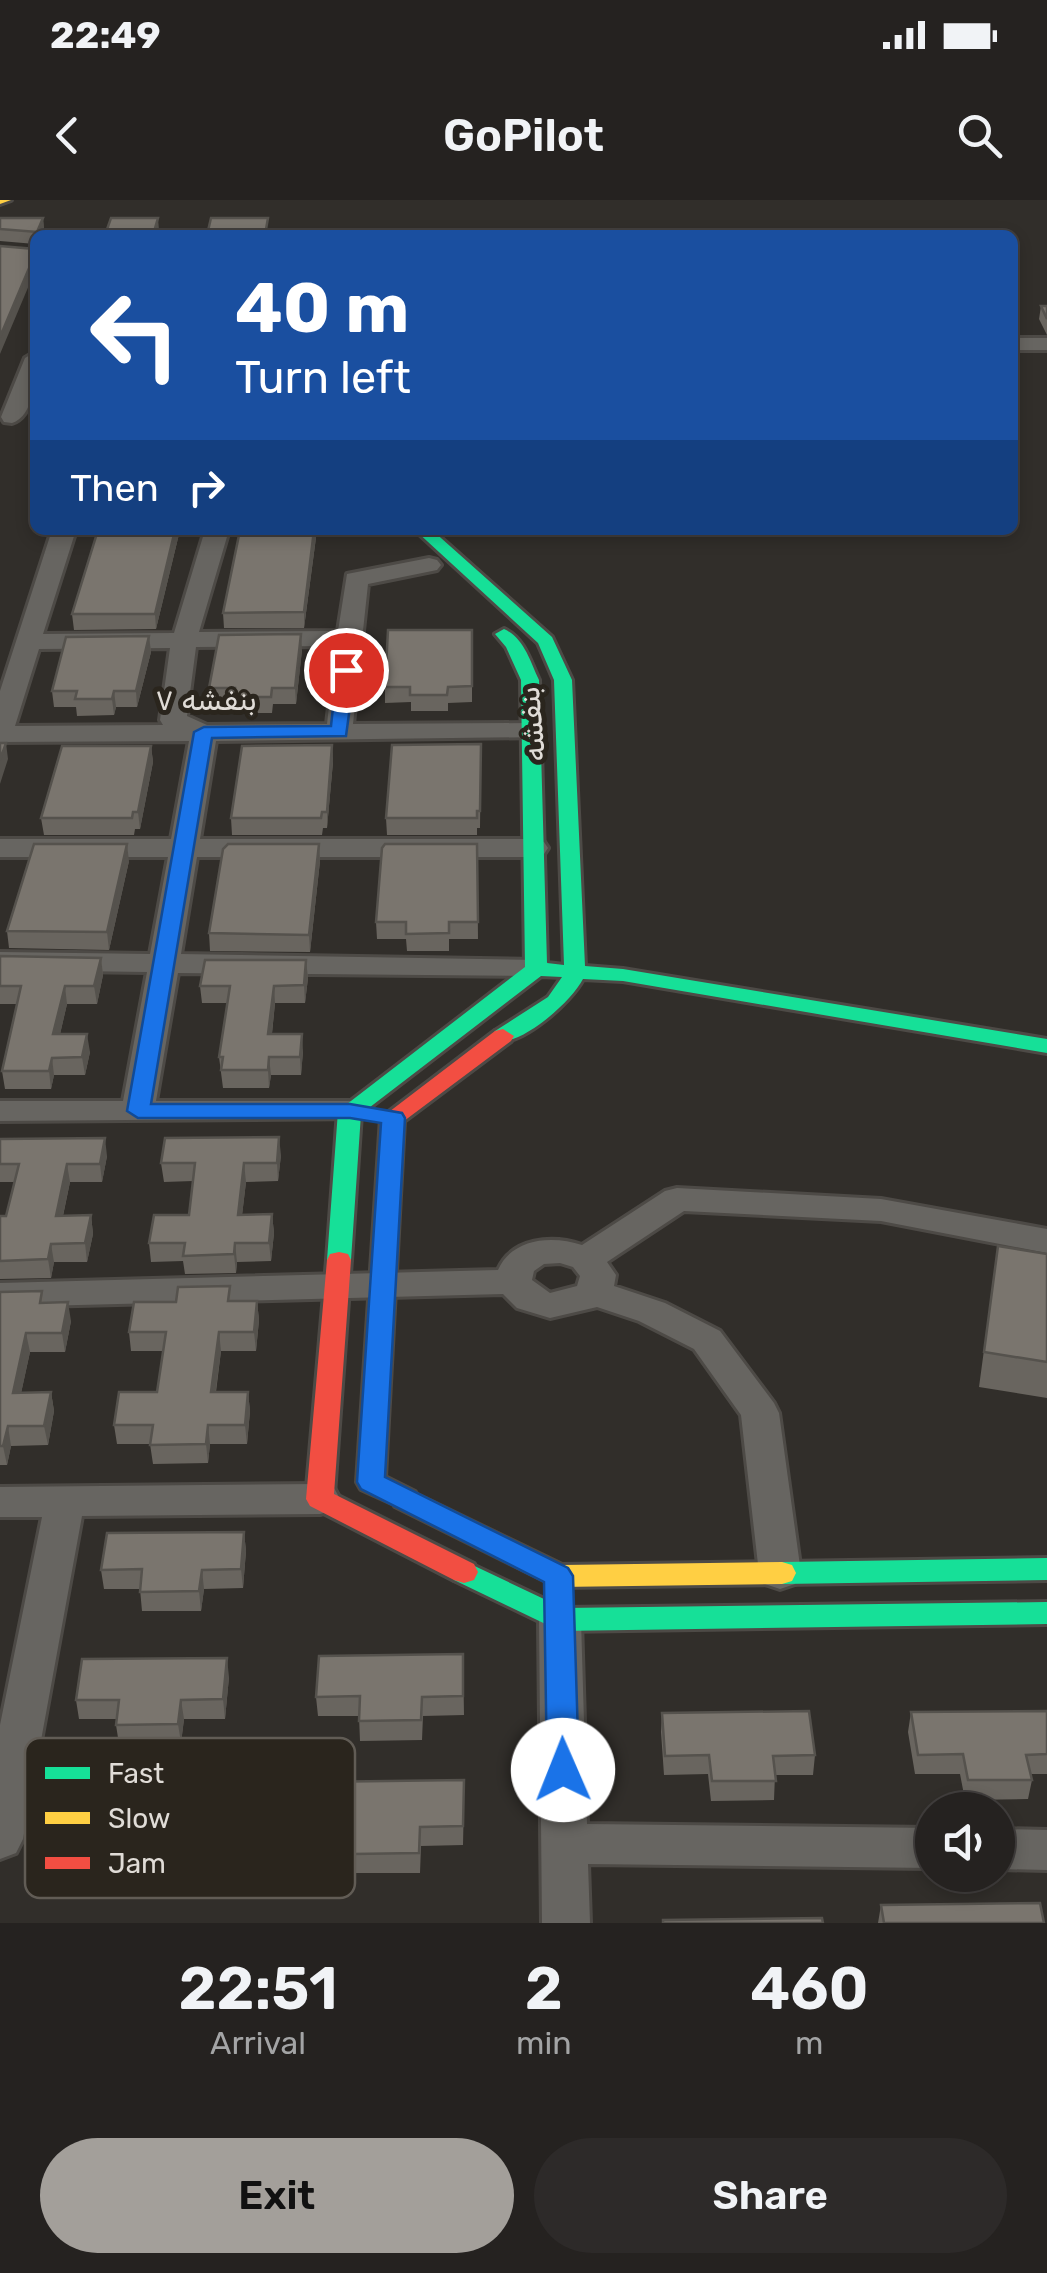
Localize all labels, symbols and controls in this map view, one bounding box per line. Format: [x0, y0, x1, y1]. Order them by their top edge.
text: 22:49 [50, 12, 161, 58]
icon: back [40, 108, 95, 163]
icon: search [952, 108, 1007, 163]
text: GoPilot [443, 109, 604, 162]
text: 40 m [235, 267, 409, 350]
icon: left [70, 270, 200, 400]
text: Turn left [235, 351, 411, 404]
icon: right [179, 460, 234, 515]
text: Then [70, 465, 159, 511]
pin [304, 628, 389, 713]
icon: arrive [319, 643, 374, 698]
street label: بنفشه ۷ [155, 682, 257, 718]
street label: بنفشه [511, 685, 553, 763]
position arrow [511, 1718, 615, 1822]
legend [25, 1738, 355, 1898]
text: Fast [108, 1757, 164, 1790]
map controls [915, 1792, 1015, 1892]
button: sound [915, 1792, 1015, 1892]
text: Slow [108, 1802, 170, 1835]
text: Jam [108, 1847, 166, 1880]
text: 22:51 [178, 1953, 338, 2024]
text: 2 [525, 1953, 563, 2024]
text: 460 [750, 1953, 869, 2024]
text: Arrival [210, 2024, 306, 2062]
text: min [516, 2024, 572, 2062]
text: m [795, 2024, 824, 2062]
button: Exit [40, 2138, 514, 2253]
button: Share [534, 2138, 1007, 2253]

